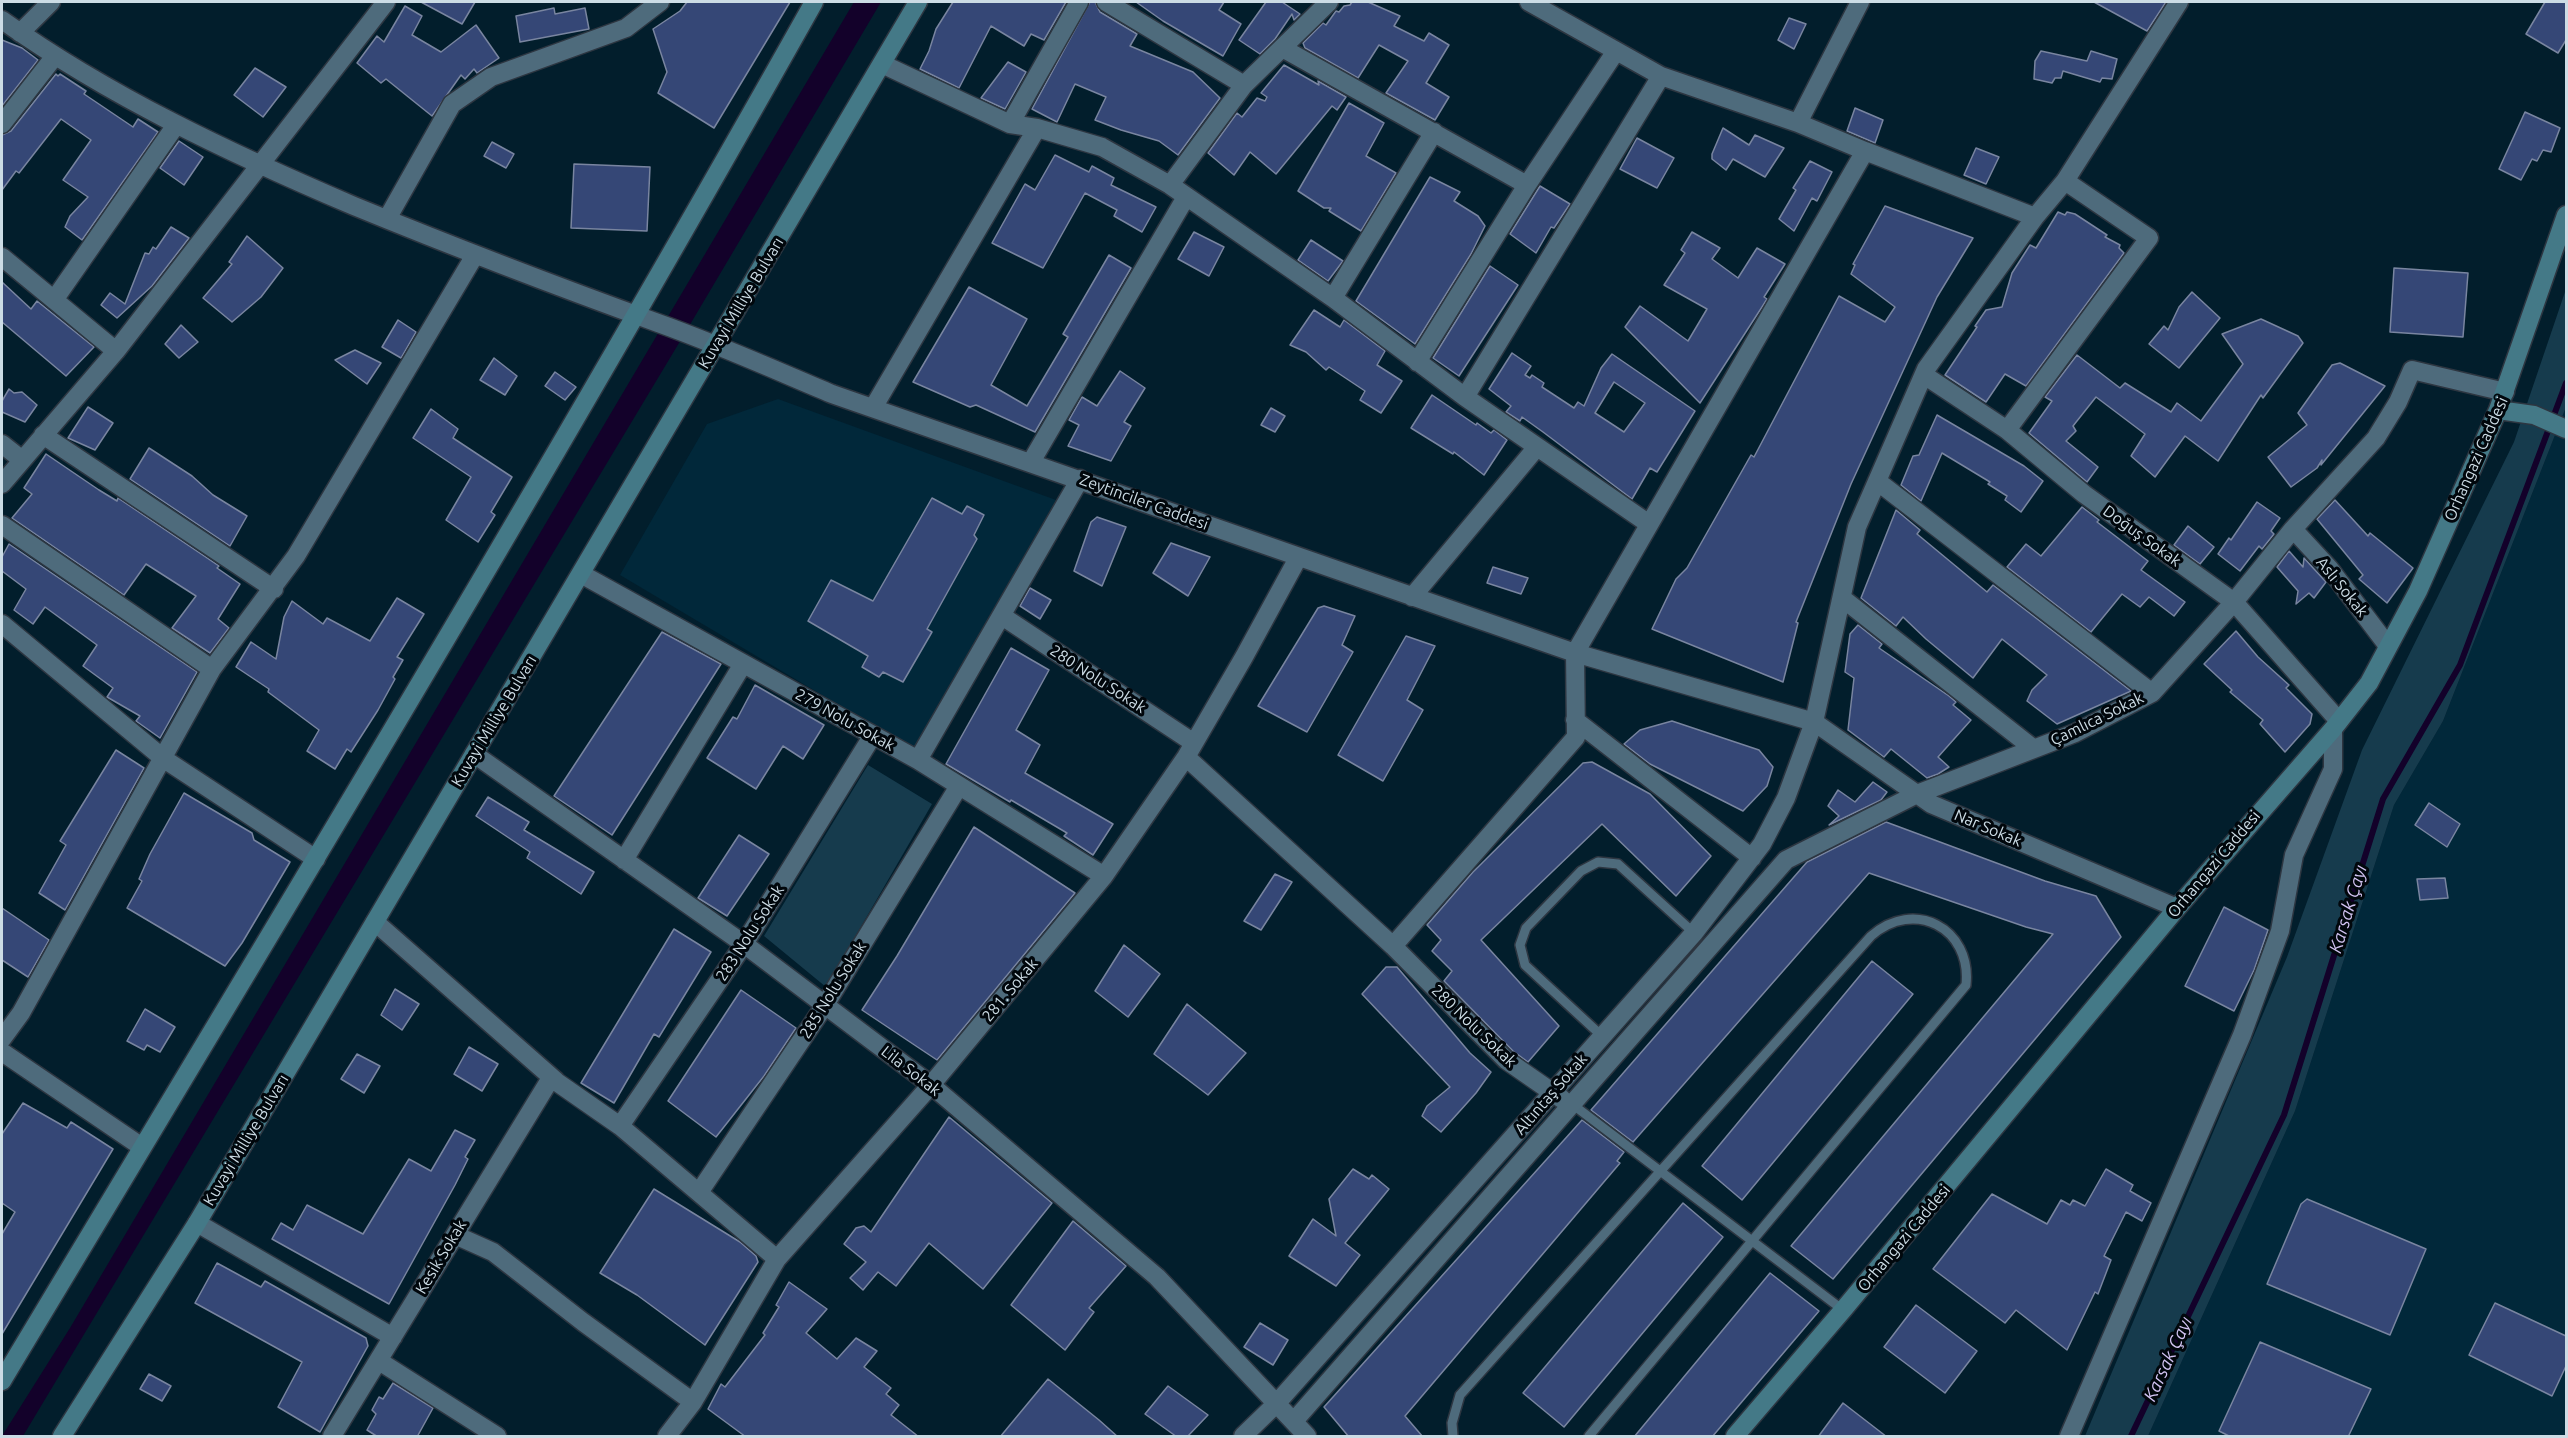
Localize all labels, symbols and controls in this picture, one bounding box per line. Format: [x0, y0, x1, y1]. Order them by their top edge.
street label: Kuvayi Milliye Bulvarı [694, 234, 788, 372]
street label: Orhangazi Caddesi [2440, 394, 2512, 524]
street label: Zeytinciler Caddesi [1077, 470, 1211, 534]
street label: Doğuş Sokak [2099, 501, 2185, 571]
street label: Aslı Sokak [2312, 553, 2372, 621]
street label: 280 Nolu Sokak [1046, 641, 1150, 717]
street label: Kuvayi Milliye Bulvarı [447, 652, 541, 790]
street label: 279 Nolu Sokak [792, 685, 898, 755]
street label: Çamlıca Sokak [2047, 688, 2147, 750]
street label: Nar Sokak [1951, 805, 2025, 851]
street label: Orhangazi Caddesi [2164, 807, 2264, 921]
water label: Karsak Çayı [2324, 862, 2372, 956]
street label: 283 Nolu Sokak [712, 881, 788, 985]
street label: 285 Nolu Sokak [796, 938, 870, 1042]
street label: 281. Sokak [978, 954, 1042, 1026]
street label: 280 Nolu Sokak [1428, 981, 1520, 1071]
street label: Lila Sokak [877, 1042, 945, 1100]
street label: Altıntaş Sokak [1511, 1050, 1591, 1138]
street label: Kuvayi Milliye Bulvarı [199, 1071, 293, 1209]
street label: Orhangazi Caddesi [1854, 1181, 1954, 1295]
street label: Kesik Sokak [411, 1216, 471, 1298]
water label: Karsak Çayı [2139, 1313, 2197, 1405]

